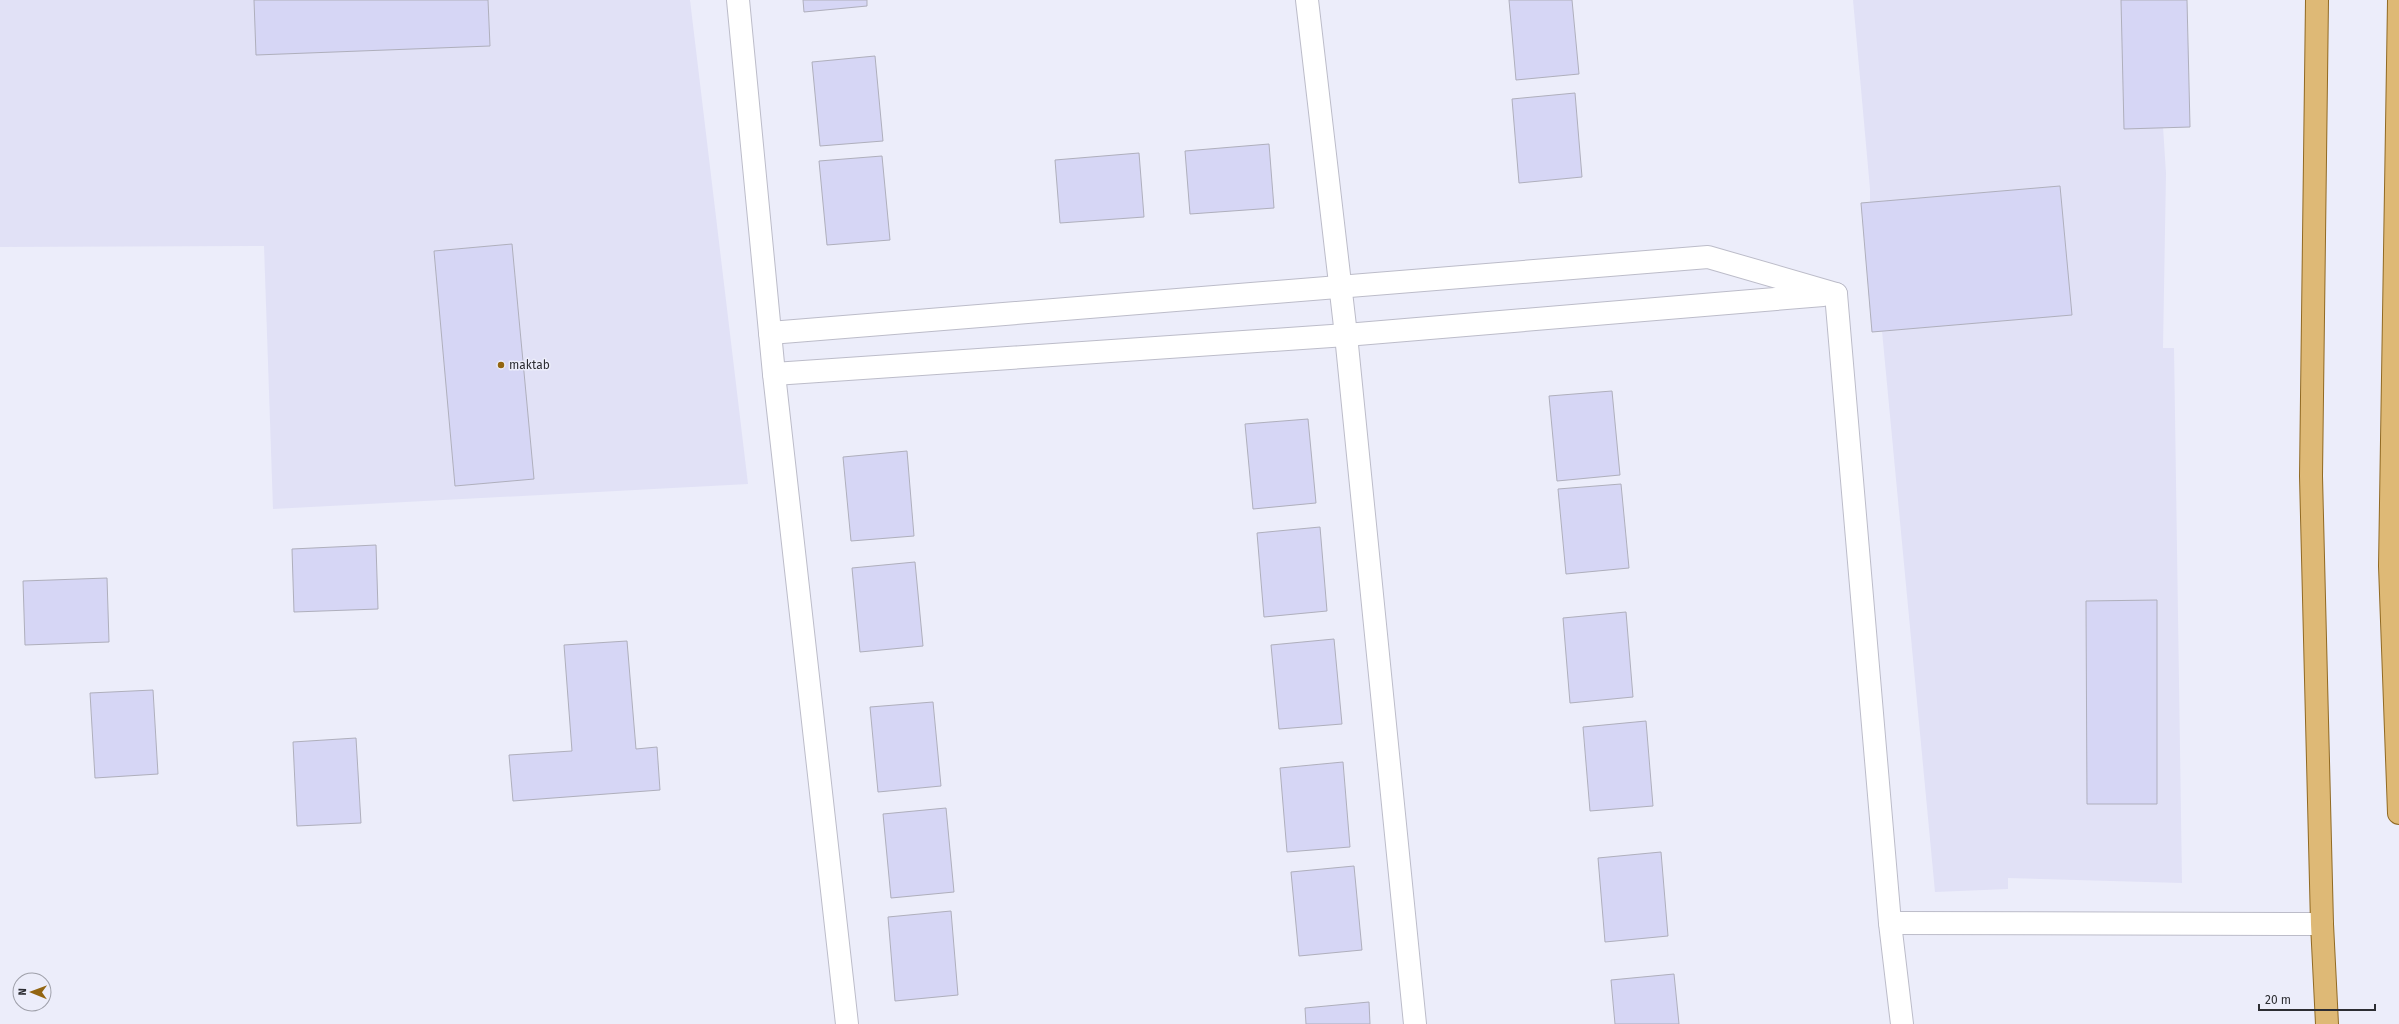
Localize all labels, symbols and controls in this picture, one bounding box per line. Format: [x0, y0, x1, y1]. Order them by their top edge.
place label: maktab [509, 358, 550, 372]
marker: maktab [496, 360, 506, 370]
north arrow [12, 972, 52, 1012]
scale bar [2259, 986, 2375, 1012]
text: N [16, 988, 29, 996]
text: 20 m [2265, 993, 2291, 1007]

